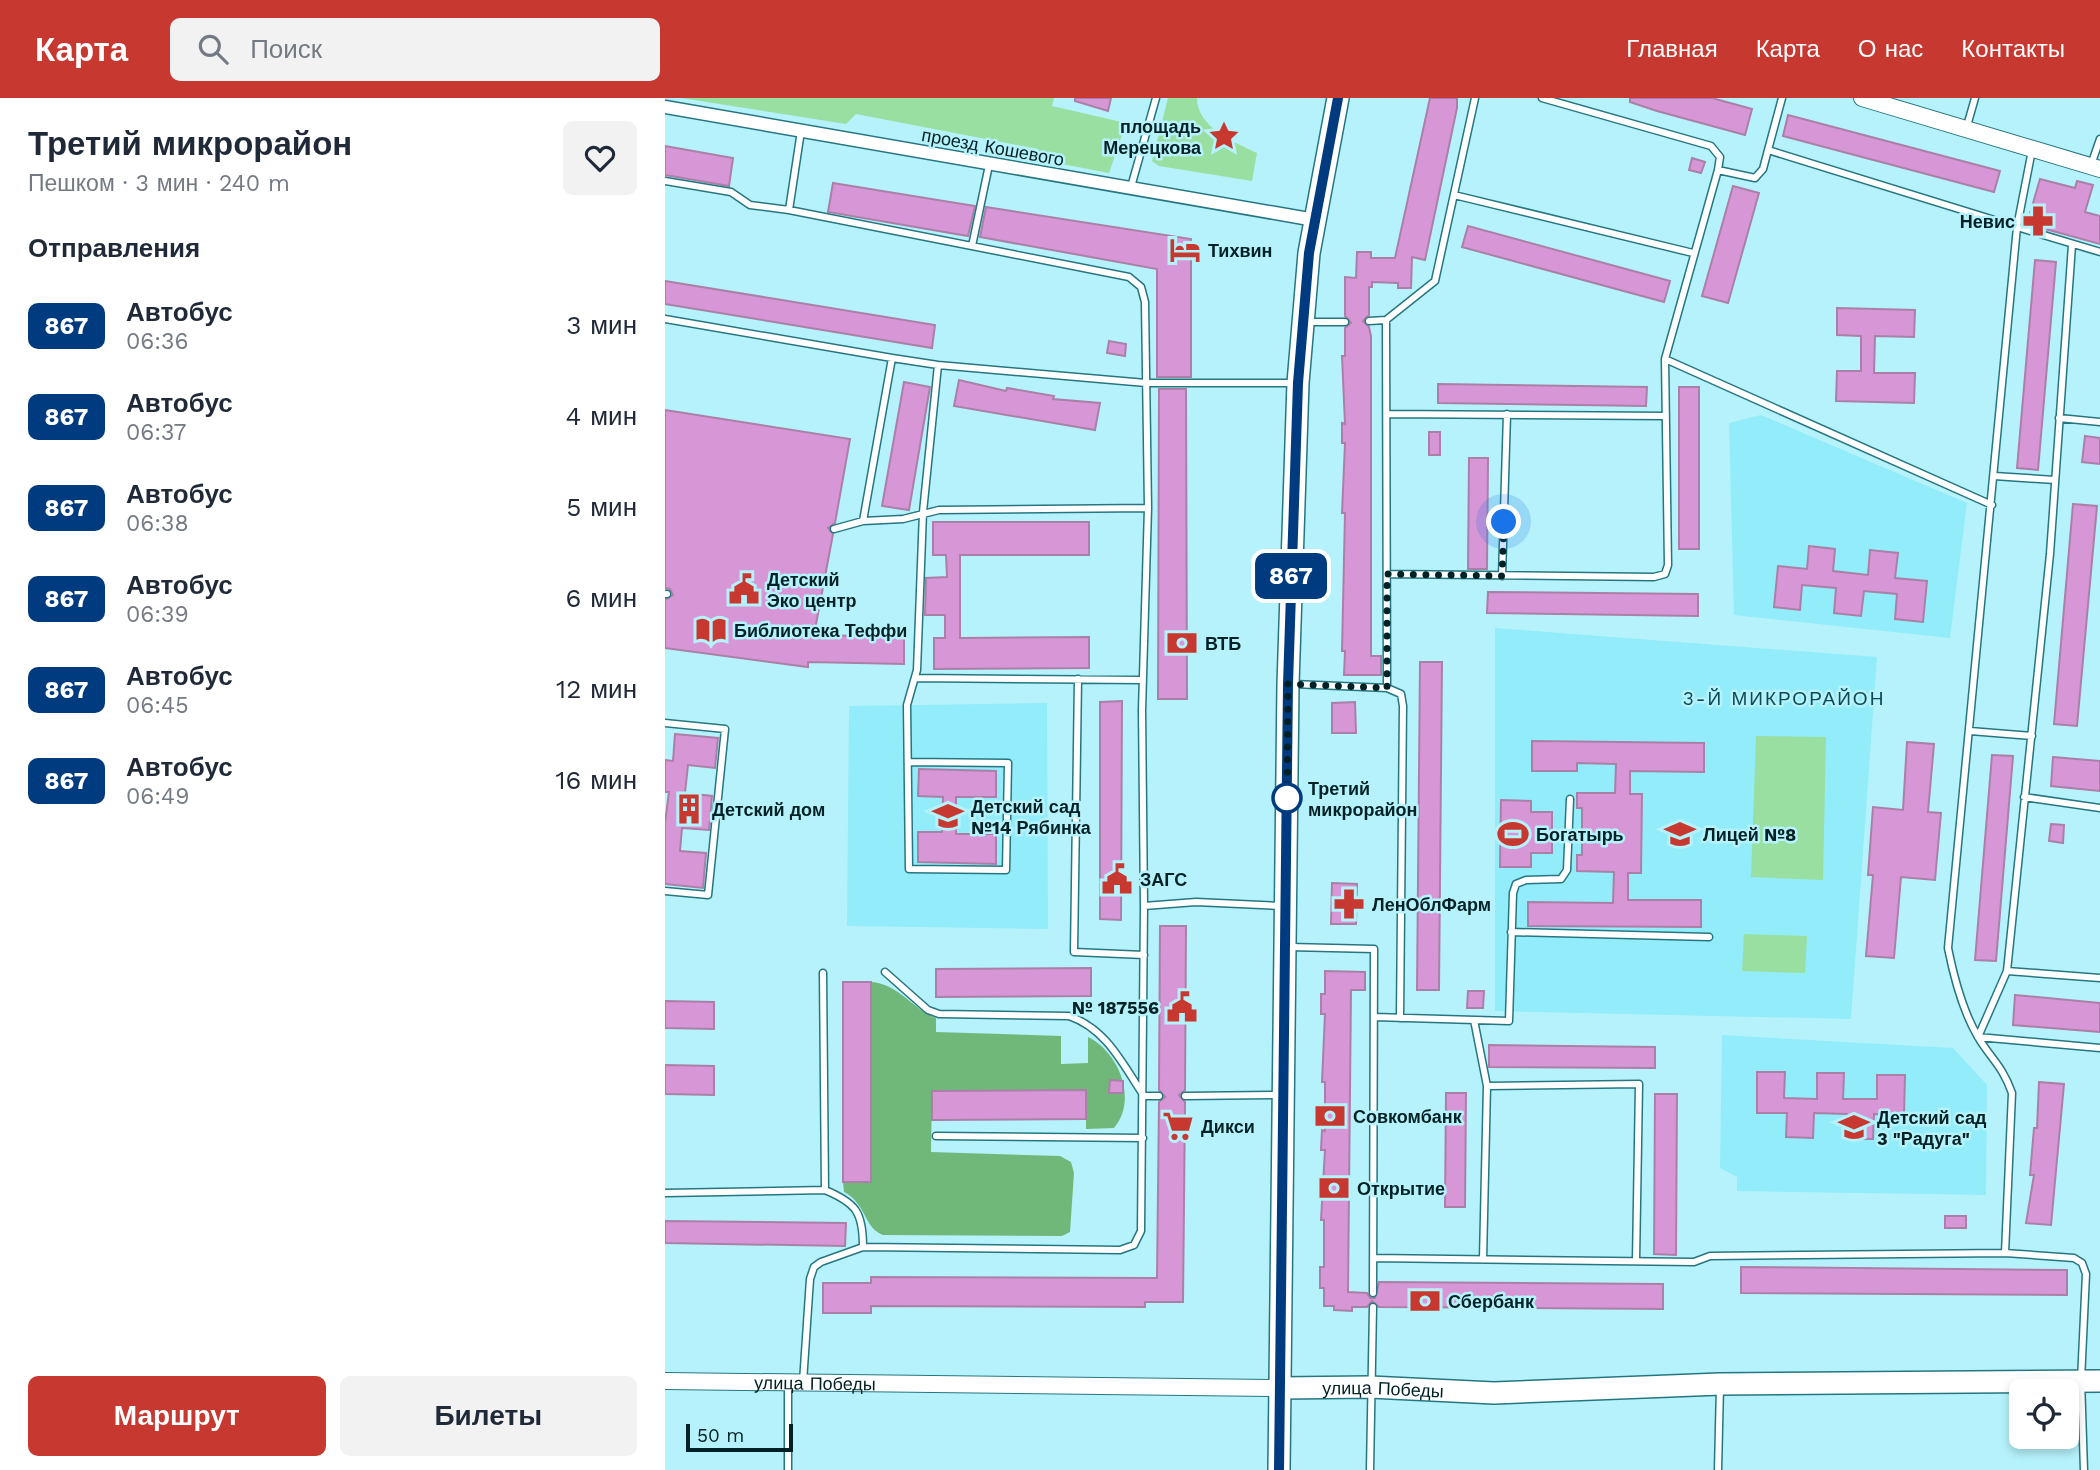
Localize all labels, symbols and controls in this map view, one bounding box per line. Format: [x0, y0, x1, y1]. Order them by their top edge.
search box [170, 18, 660, 81]
text: Карта [35, 30, 128, 69]
icon: search [194, 30, 232, 68]
text: Поиск [250, 34, 322, 64]
text: Главная [1626, 35, 1718, 63]
text: Карта [1756, 35, 1820, 63]
text: О нас [1858, 35, 1923, 63]
text: Контакты [1961, 35, 2065, 63]
place label: площадь Мерецкова [1103, 116, 1202, 158]
place icon: площадь Мерецкова [1207, 119, 1241, 153]
button: heart [563, 121, 637, 195]
text: Третий микрорайон [28, 124, 352, 163]
street label: проезд Кошевого [920, 124, 1066, 170]
text: Пешком · 3 мин · 240 m [28, 170, 290, 197]
pharmacy icon: Невис [2021, 204, 2055, 238]
place label: Невис [1960, 211, 2015, 232]
text: Отправления [28, 233, 200, 263]
hotel icon: Тихвин [1168, 233, 1202, 267]
place label: Тихвин [1208, 240, 1272, 261]
text: Автобус [126, 297, 233, 327]
text: 3 мин [566, 310, 637, 340]
text: 867 [45, 312, 88, 340]
text: 06:36 [126, 328, 189, 355]
text: Автобус [126, 388, 233, 418]
text: 4 мин [565, 401, 637, 431]
text: 867 [45, 403, 88, 431]
text: 06:37 [126, 419, 187, 446]
text: Автобус [126, 479, 233, 509]
text: 5 мин [566, 492, 637, 522]
text: 867 [45, 494, 88, 522]
your location [1486, 504, 1521, 539]
text: 06:38 [126, 510, 189, 537]
line badge: 867 [1251, 553, 1331, 599]
text: 867 [1269, 562, 1313, 590]
place label: Детский Эко центр [767, 569, 856, 611]
text: Автобус [126, 570, 233, 600]
public building icon: Детский Эко центр [727, 572, 761, 606]
text: 6 мин [566, 583, 637, 613]
text: 867 [45, 585, 88, 613]
text: 06:39 [126, 601, 189, 628]
library icon: Библиотека Теффи [694, 613, 728, 647]
place label: Библиотека Теффи [734, 620, 907, 641]
bank icon: ВТБ [1165, 626, 1199, 660]
place label: ВТБ [1205, 633, 1241, 654]
text: Автобус [126, 661, 233, 691]
text: 12 мин [556, 674, 637, 704]
text: 867 [45, 676, 88, 704]
district label: 3-Й МИКРОРАЙОН [1683, 687, 1885, 710]
text: 06:45 [126, 692, 189, 719]
text: Автобус [126, 752, 233, 782]
text: 16 мин [555, 765, 637, 795]
text: 867 [45, 767, 88, 795]
place label: Третий микрорайон [1308, 778, 1417, 820]
text: 06:49 [126, 783, 189, 810]
marker: Третий микрорайон [1272, 783, 1302, 813]
building icon: Детский дом [672, 792, 706, 826]
place label: Детский сад №14 Рябинка [971, 796, 1092, 838]
place label: Детский дом [712, 799, 825, 820]
school or university icon: Детский сад №14 Рябинка [931, 799, 965, 833]
sports icon: Богатырь [1496, 817, 1530, 851]
school or university icon: Лицей №8 [1663, 817, 1697, 851]
place label: Богатырь [1536, 824, 1624, 845]
place label: Лицей №8 [1703, 824, 1796, 845]
public building icon: ЗАГС [1100, 862, 1134, 896]
place label: ЗАГС [1140, 869, 1187, 890]
pharmacy icon: ЛенОблФарм [1332, 887, 1366, 921]
place label: ЛенОблФарм [1372, 894, 1491, 915]
public building icon: № 187556 [1165, 990, 1199, 1024]
place label: № 187556 [1072, 997, 1159, 1018]
bank icon: Совкомбанк [1313, 1099, 1347, 1133]
place label: Совкомбанк [1353, 1106, 1463, 1127]
place label: Детский сад 3 "Радуга" [1877, 1107, 1987, 1149]
supermarket icon: Дикси [1161, 1109, 1195, 1143]
school or university icon: Детский сад 3 "Радуга" [1837, 1110, 1871, 1144]
place label: Дикси [1201, 1116, 1255, 1137]
bank icon: Открытие [1317, 1171, 1351, 1205]
place label: Открытие [1357, 1178, 1445, 1199]
bank icon: Сбербанк [1408, 1284, 1442, 1318]
place label: Сбербанк [1448, 1291, 1535, 1312]
street label: улица Победы [754, 1372, 876, 1394]
button: Маршрут [28, 1376, 326, 1456]
button: Билеты [340, 1376, 637, 1456]
street label: улица Победы [1322, 1376, 1444, 1401]
map controls [2009, 1379, 2079, 1449]
button: locate [2009, 1379, 2079, 1449]
scale bar [686, 1421, 793, 1453]
text: 50 m [697, 1424, 744, 1447]

